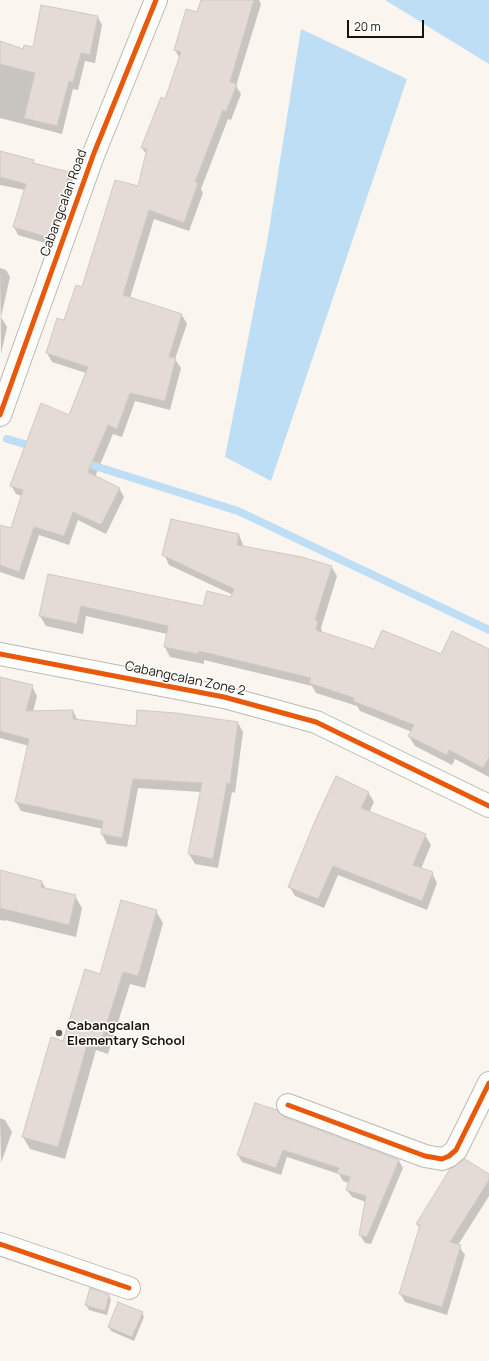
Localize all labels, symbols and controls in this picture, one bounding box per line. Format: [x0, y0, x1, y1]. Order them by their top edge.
scale bar [349, 12, 426, 38]
text: 20 m [354, 18, 381, 35]
street label: Cabangcalan Road [37, 147, 91, 259]
street label: Cabangcalan Zone 2 [123, 659, 247, 699]
place label: Cabangcalan Elementary School [67, 1018, 185, 1049]
marker: Cabangcalan Elementary School [54, 1028, 64, 1038]

